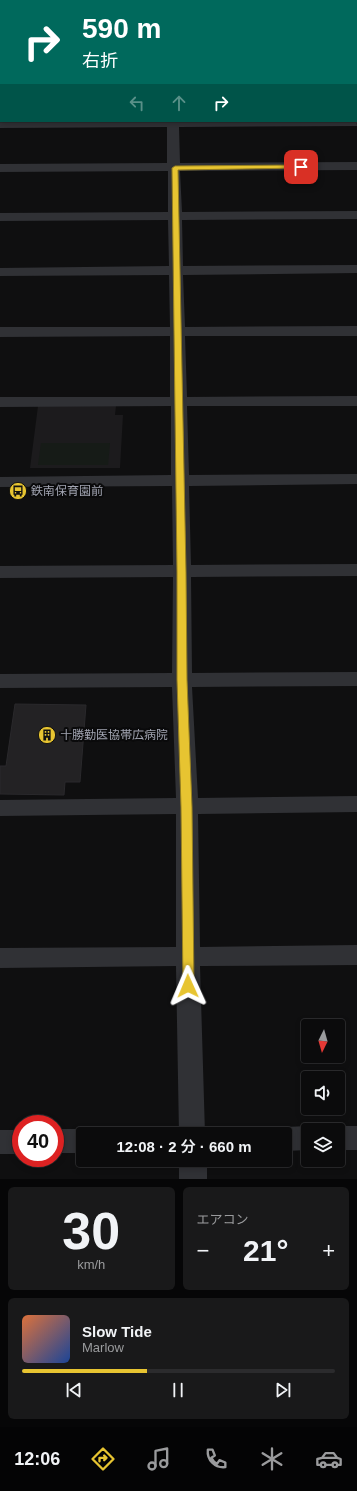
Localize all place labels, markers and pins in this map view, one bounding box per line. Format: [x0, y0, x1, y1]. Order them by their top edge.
pin [284, 150, 318, 184]
bus stop icon: 鉄南保育園前 [8, 481, 28, 501]
place label: 鉄南保育園前 [31, 484, 103, 498]
building icon: 十勝勤医協帯広病院 [37, 725, 57, 745]
place label: 十勝勤医協帯広病院 [60, 728, 168, 742]

